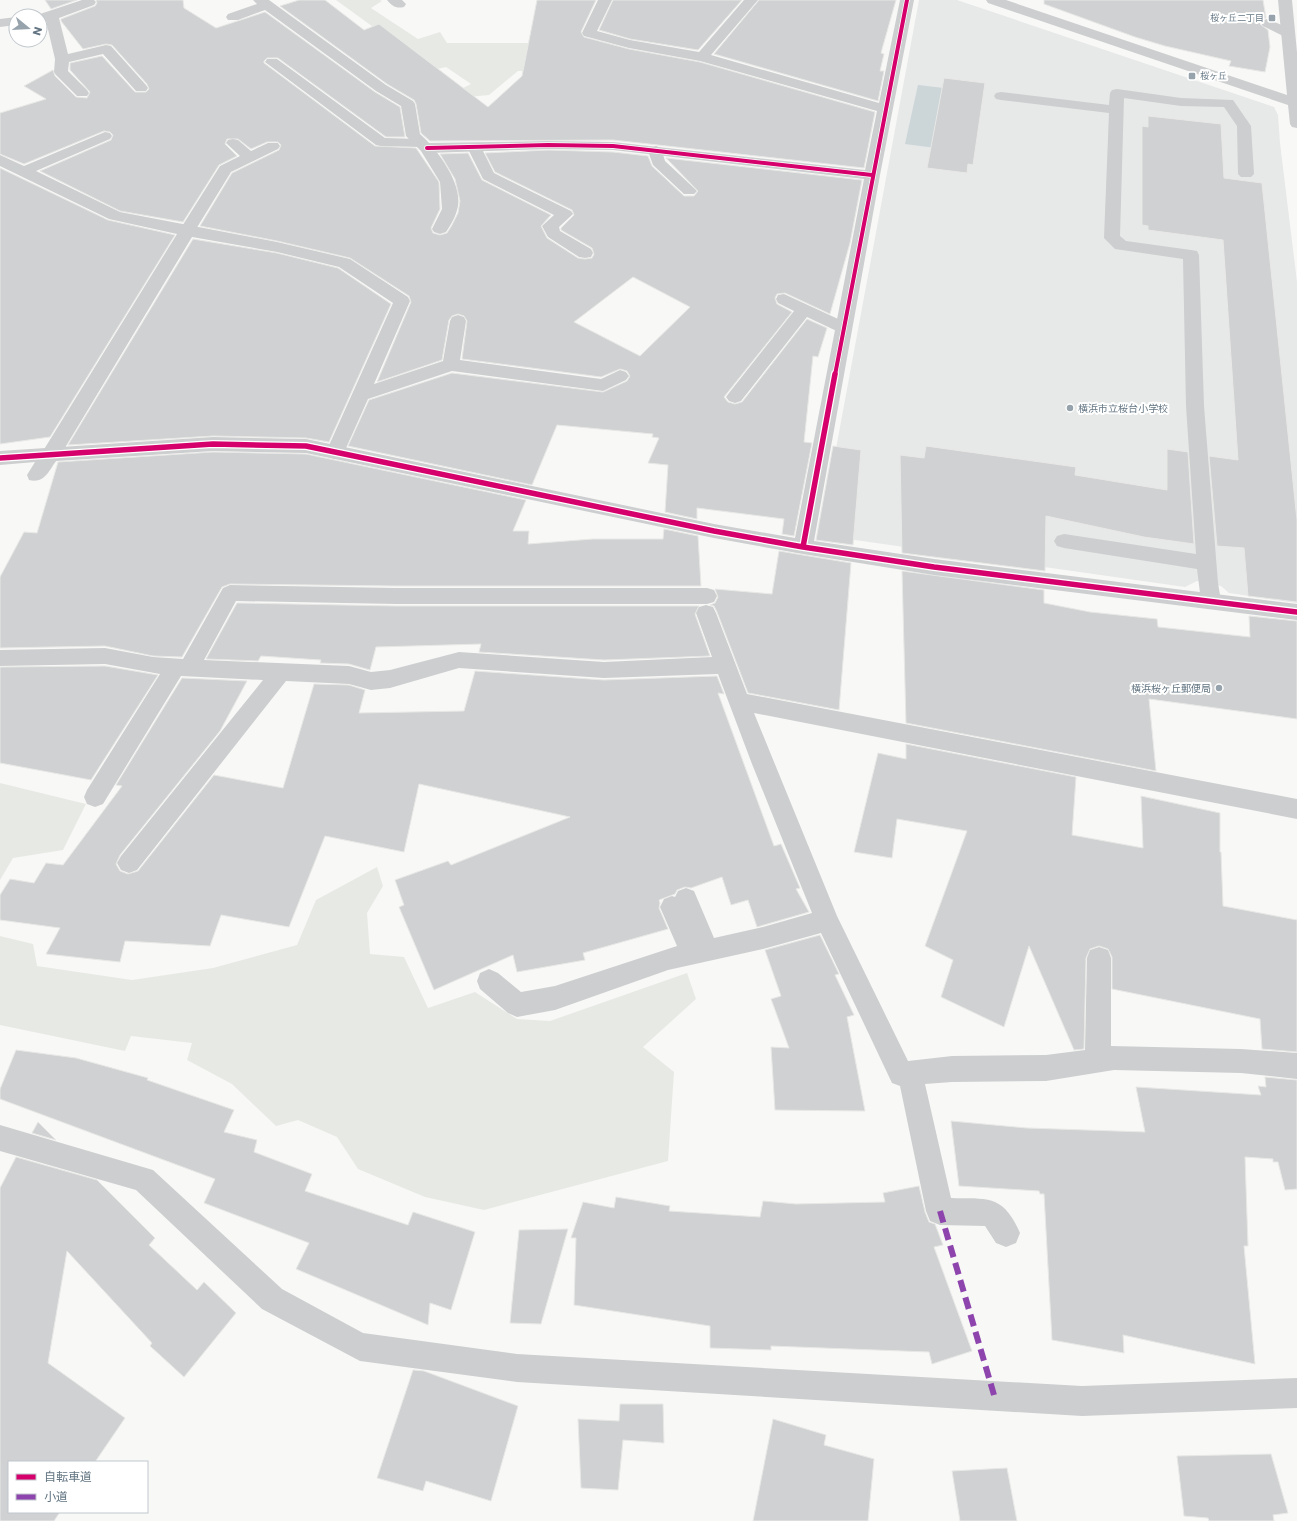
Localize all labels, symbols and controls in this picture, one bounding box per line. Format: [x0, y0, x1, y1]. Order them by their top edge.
north arrow [8, 8, 48, 48]
place label: 桜ヶ丘二丁目 [1210, 12, 1264, 24]
marker: 桜ヶ丘二丁目 [1267, 13, 1277, 23]
text: N [29, 25, 46, 38]
place label: 桜ヶ丘 [1200, 70, 1227, 82]
marker: 桜ヶ丘 [1187, 71, 1197, 81]
place label: 横浜市立桜台小学校 [1078, 401, 1168, 416]
marker: 横浜市立桜台小学校 [1065, 403, 1075, 413]
place label: 横浜桜ヶ丘郵便局 [1131, 681, 1211, 696]
marker: 横浜桜ヶ丘郵便局 [1214, 683, 1224, 693]
legend [8, 1461, 148, 1513]
text: 自転車道 [44, 1468, 92, 1485]
text: 小道 [44, 1488, 68, 1505]

